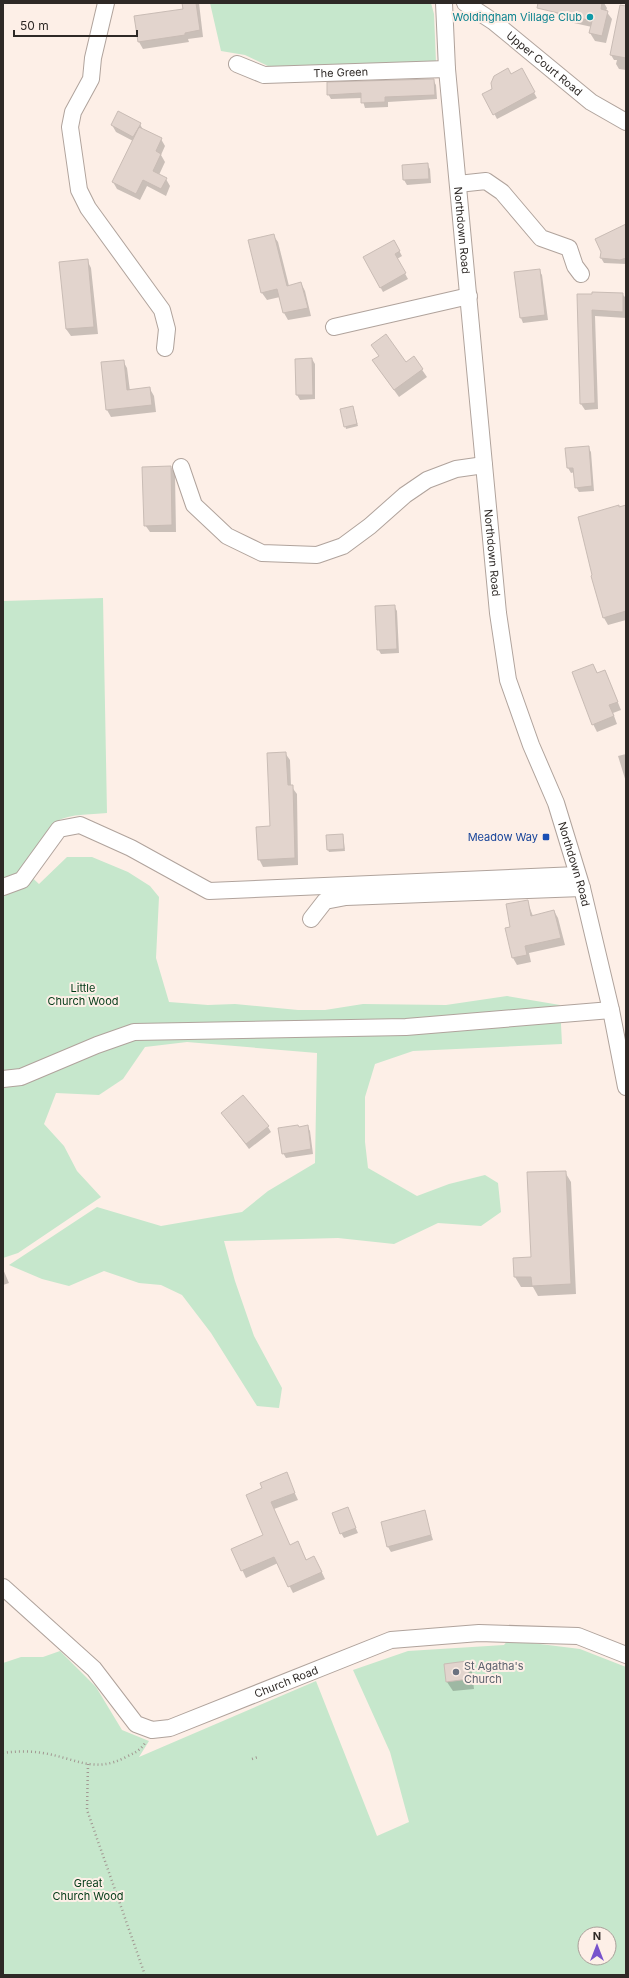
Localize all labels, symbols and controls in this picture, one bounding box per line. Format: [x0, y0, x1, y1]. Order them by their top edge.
place label: Woldingham Village Club [452, 10, 582, 24]
scale bar [14, 12, 137, 38]
marker: Woldingham Village Club [585, 12, 595, 22]
text: 50 m [20, 18, 49, 33]
street label: Upper Court Road [504, 28, 585, 99]
street label: The Green [313, 65, 368, 80]
street label: Northdown Road [451, 186, 473, 275]
street label: Northdown Road [481, 509, 503, 597]
street label: Northdown Road [555, 820, 593, 908]
place label: Meadow Way [468, 830, 538, 844]
marker: Meadow Way [541, 832, 551, 842]
park label: Little Church Wood [47, 981, 119, 1008]
place label: St Agatha's Church [464, 1659, 524, 1686]
street label: Church Road [252, 1663, 320, 1701]
marker: St Agatha's Church [451, 1667, 461, 1677]
park label: Great Church Wood [52, 1876, 124, 1903]
north arrow [577, 1926, 617, 1966]
text: N [593, 1929, 601, 1943]

